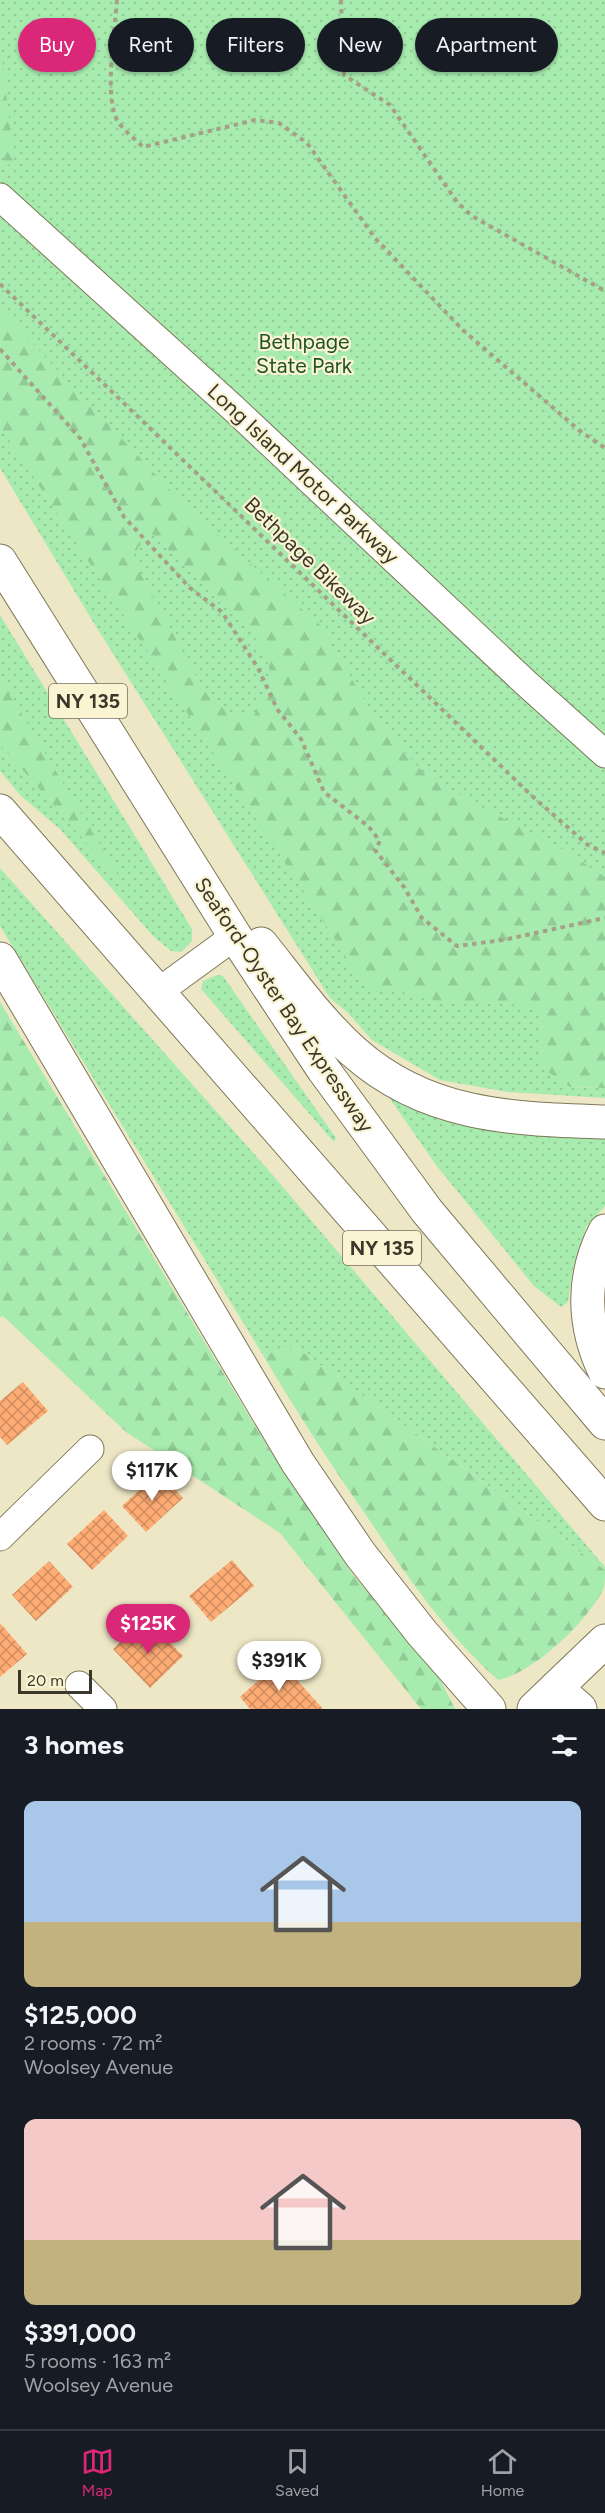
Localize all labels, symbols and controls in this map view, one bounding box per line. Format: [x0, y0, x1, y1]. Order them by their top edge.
chip: Buy [18, 18, 96, 72]
chip: Rent [108, 18, 194, 72]
chip: Filters [206, 18, 305, 72]
chip: New [317, 18, 403, 72]
chip: Apartment [415, 18, 558, 72]
park label: Bethpage State Park [256, 329, 353, 378]
street label: Long Island Motor Parkway [203, 378, 404, 569]
street label: Bethpage Bikeway [240, 492, 381, 630]
road number: NY 135 [49, 684, 127, 718]
street label: Seaford-Oyster Bay Expressway [190, 872, 379, 1137]
road number: NY 135 [343, 1231, 421, 1265]
pin: $117K [110, 1451, 194, 1502]
text: $117K [126, 1458, 178, 1482]
pin: $125K [106, 1604, 190, 1655]
text: $125K [120, 1611, 176, 1635]
pin: $391K [237, 1641, 321, 1692]
text: $391K [251, 1648, 307, 1672]
scale bar [18, 1667, 92, 1694]
text: 20 m [27, 1671, 64, 1690]
text: 3 homes [24, 1729, 124, 1761]
icon: filters [548, 1729, 581, 1762]
icon: home [249, 1840, 357, 1948]
text: $125,000 [24, 1999, 137, 2031]
text: 2 rooms · 72 m² [24, 2031, 162, 2055]
text: Woolsey Avenue [24, 2055, 173, 2079]
icon: home [249, 2158, 357, 2266]
text: $391,000 [24, 2317, 136, 2349]
text: 5 rooms · 163 m² [24, 2349, 171, 2373]
text: Woolsey Avenue [24, 2373, 173, 2397]
tab: Map [81, 2445, 114, 2500]
tab: Saved [275, 2445, 319, 2500]
tab: Home [481, 2445, 524, 2500]

